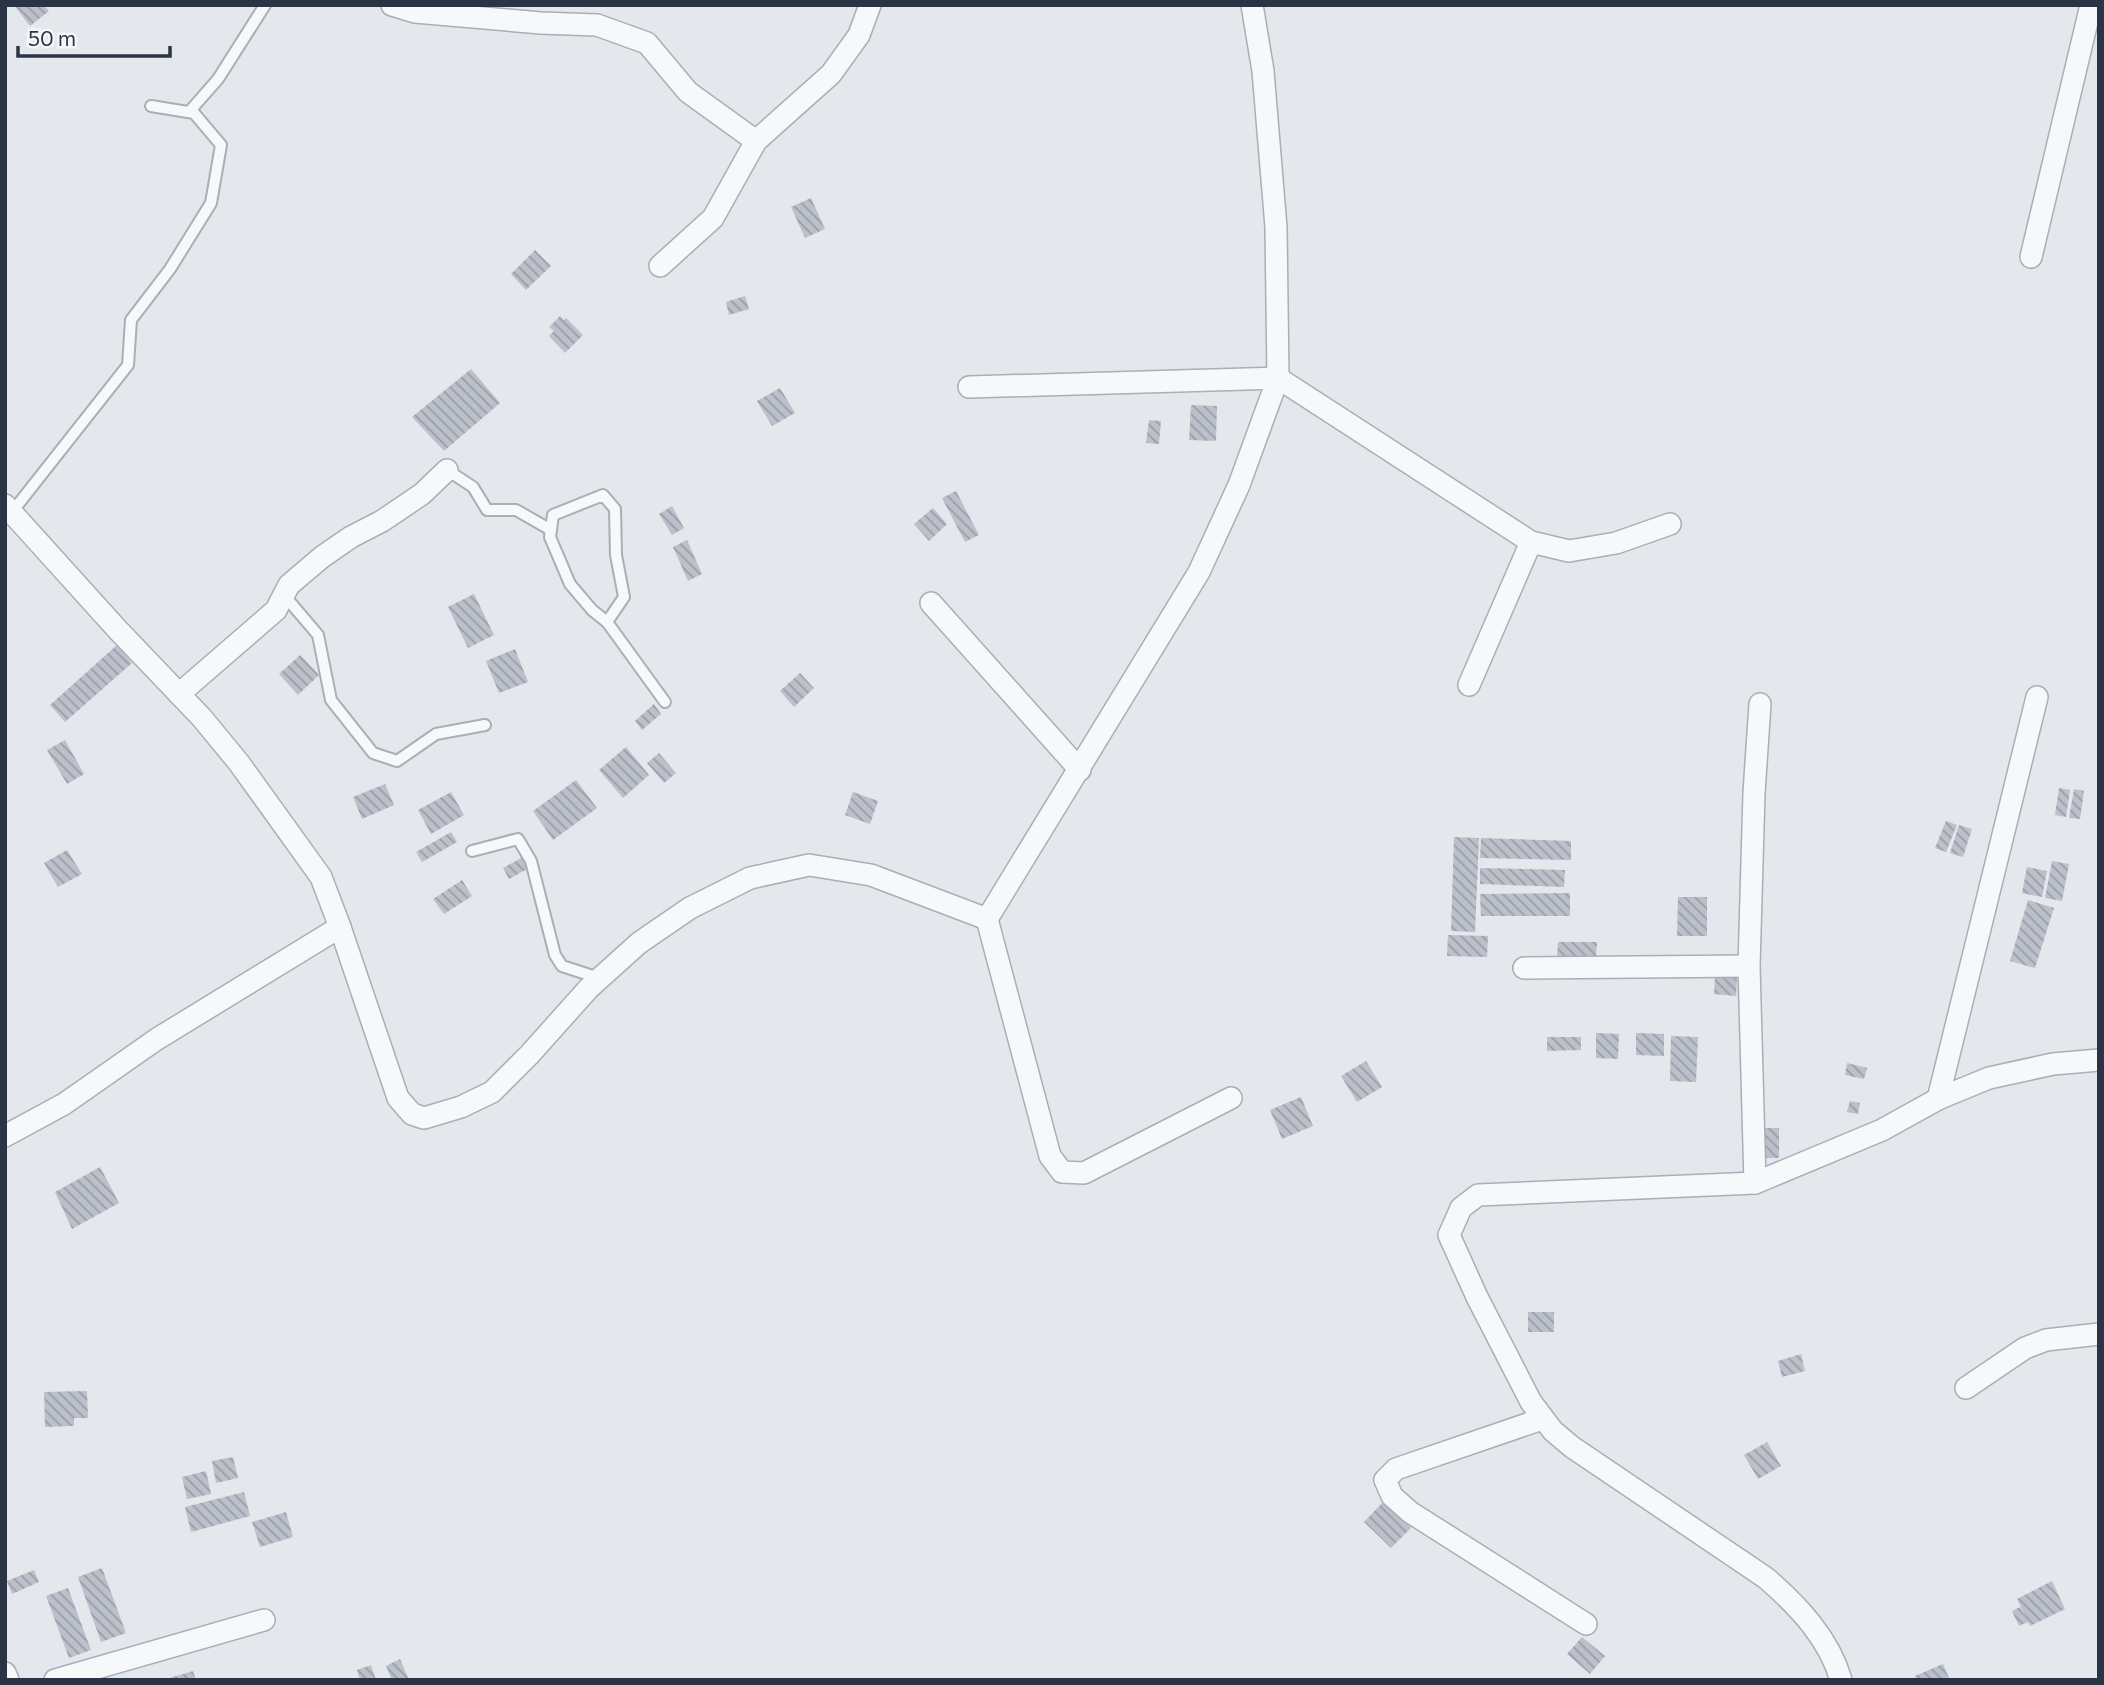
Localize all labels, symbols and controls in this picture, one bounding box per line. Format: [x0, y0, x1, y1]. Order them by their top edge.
scale bar [18, 14, 170, 58]
text: 50 m [28, 25, 76, 50]

